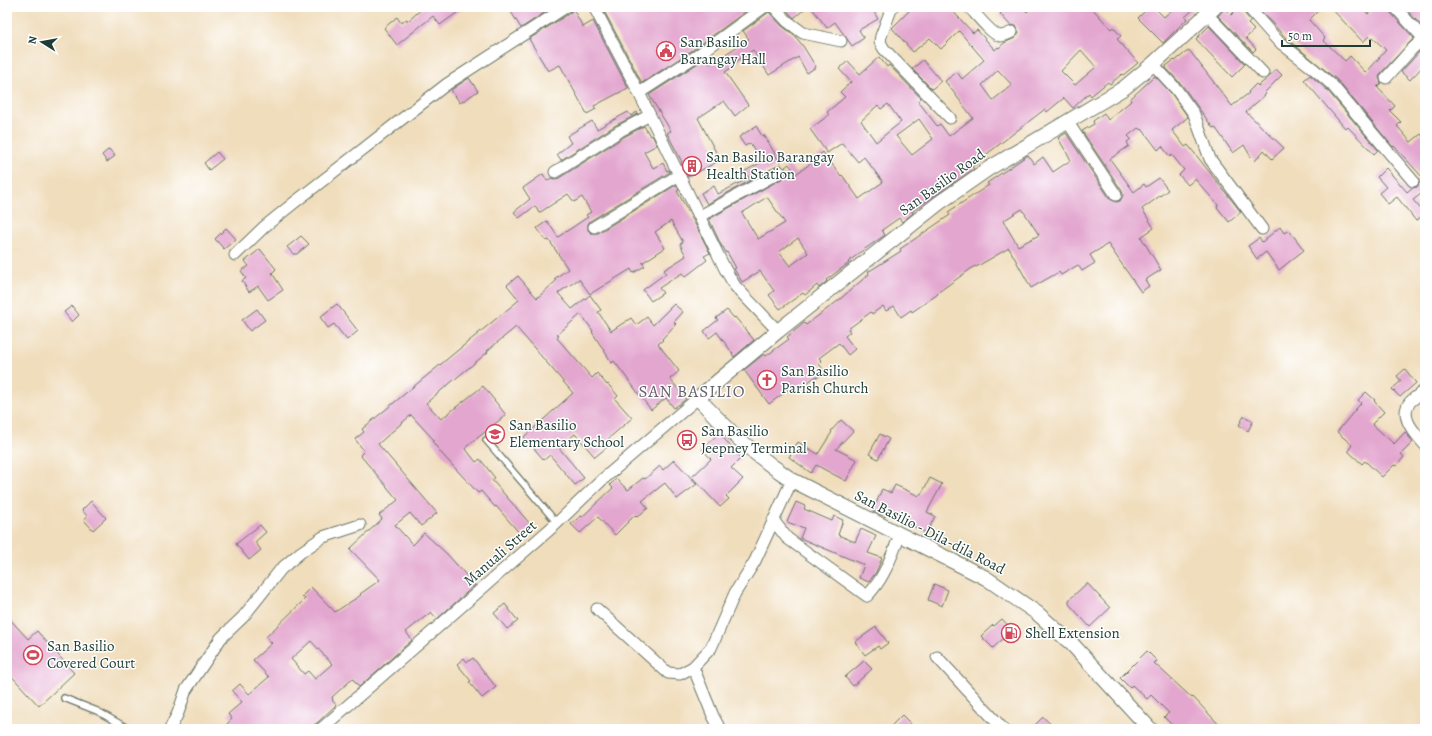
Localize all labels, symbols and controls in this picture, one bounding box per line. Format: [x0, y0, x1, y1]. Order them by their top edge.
north arrow [22, 22, 62, 62]
scale bar [1282, 22, 1370, 48]
text: 50 m [1288, 28, 1312, 44]
place label: San Basilio Barangay Hall [680, 32, 766, 69]
text: N [25, 35, 41, 46]
public building icon: San Basilio Barangay Hall [655, 40, 677, 62]
street label: San Basilio Road [895, 144, 990, 220]
place label: San Basilio Barangay Health Station [706, 147, 834, 184]
building icon: San Basilio Barangay Health Station [681, 155, 703, 177]
place label: San Basilio Parish Church [781, 361, 868, 398]
church icon: San Basilio Parish Church [756, 369, 778, 391]
district label: SAN BASILIO [639, 380, 745, 403]
place label: San Basilio Elementary School [509, 415, 624, 452]
place label: San Basilio Jeepney Terminal [701, 421, 807, 458]
school or university icon: San Basilio Elementary School [484, 423, 506, 445]
bus stop icon: San Basilio Jeepney Terminal [676, 429, 698, 451]
street label: San Basilio - Dila-dila Road [851, 485, 1010, 579]
street label: Manuali Street [459, 516, 541, 590]
fuel station icon: Shell Extension [1000, 622, 1022, 644]
place label: Shell Extension [1025, 623, 1120, 643]
place label: San Basilio Covered Court [47, 636, 135, 673]
sports icon: San Basilio Covered Court [22, 644, 44, 666]

